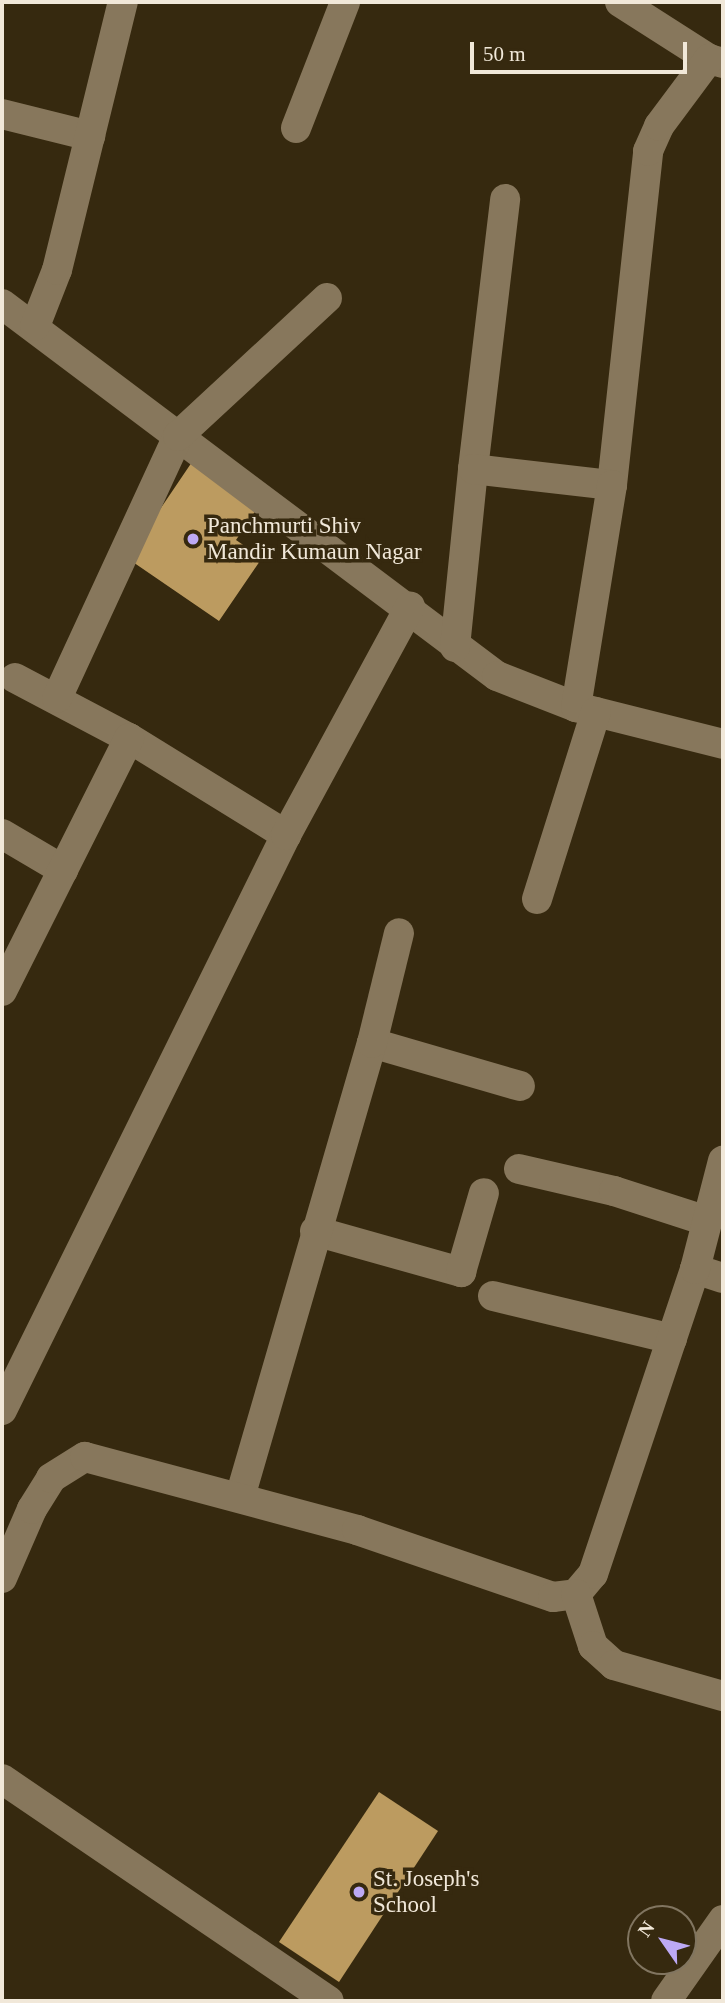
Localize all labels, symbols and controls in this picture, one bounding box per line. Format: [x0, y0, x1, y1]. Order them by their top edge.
scale bar [473, 28, 690, 72]
text: 50 m [483, 42, 526, 66]
place label: Panchmurti Shiv Mandir Kumaun Nagar [207, 512, 422, 566]
marker: Panchmurti Shiv Mandir Kumaun Nagar [185, 531, 201, 547]
place label: St. Joseph's School [373, 1865, 479, 1919]
marker: St. Joseph's School [351, 1884, 367, 1900]
north arrow [627, 1905, 697, 1975]
text: N [633, 1917, 659, 1940]

